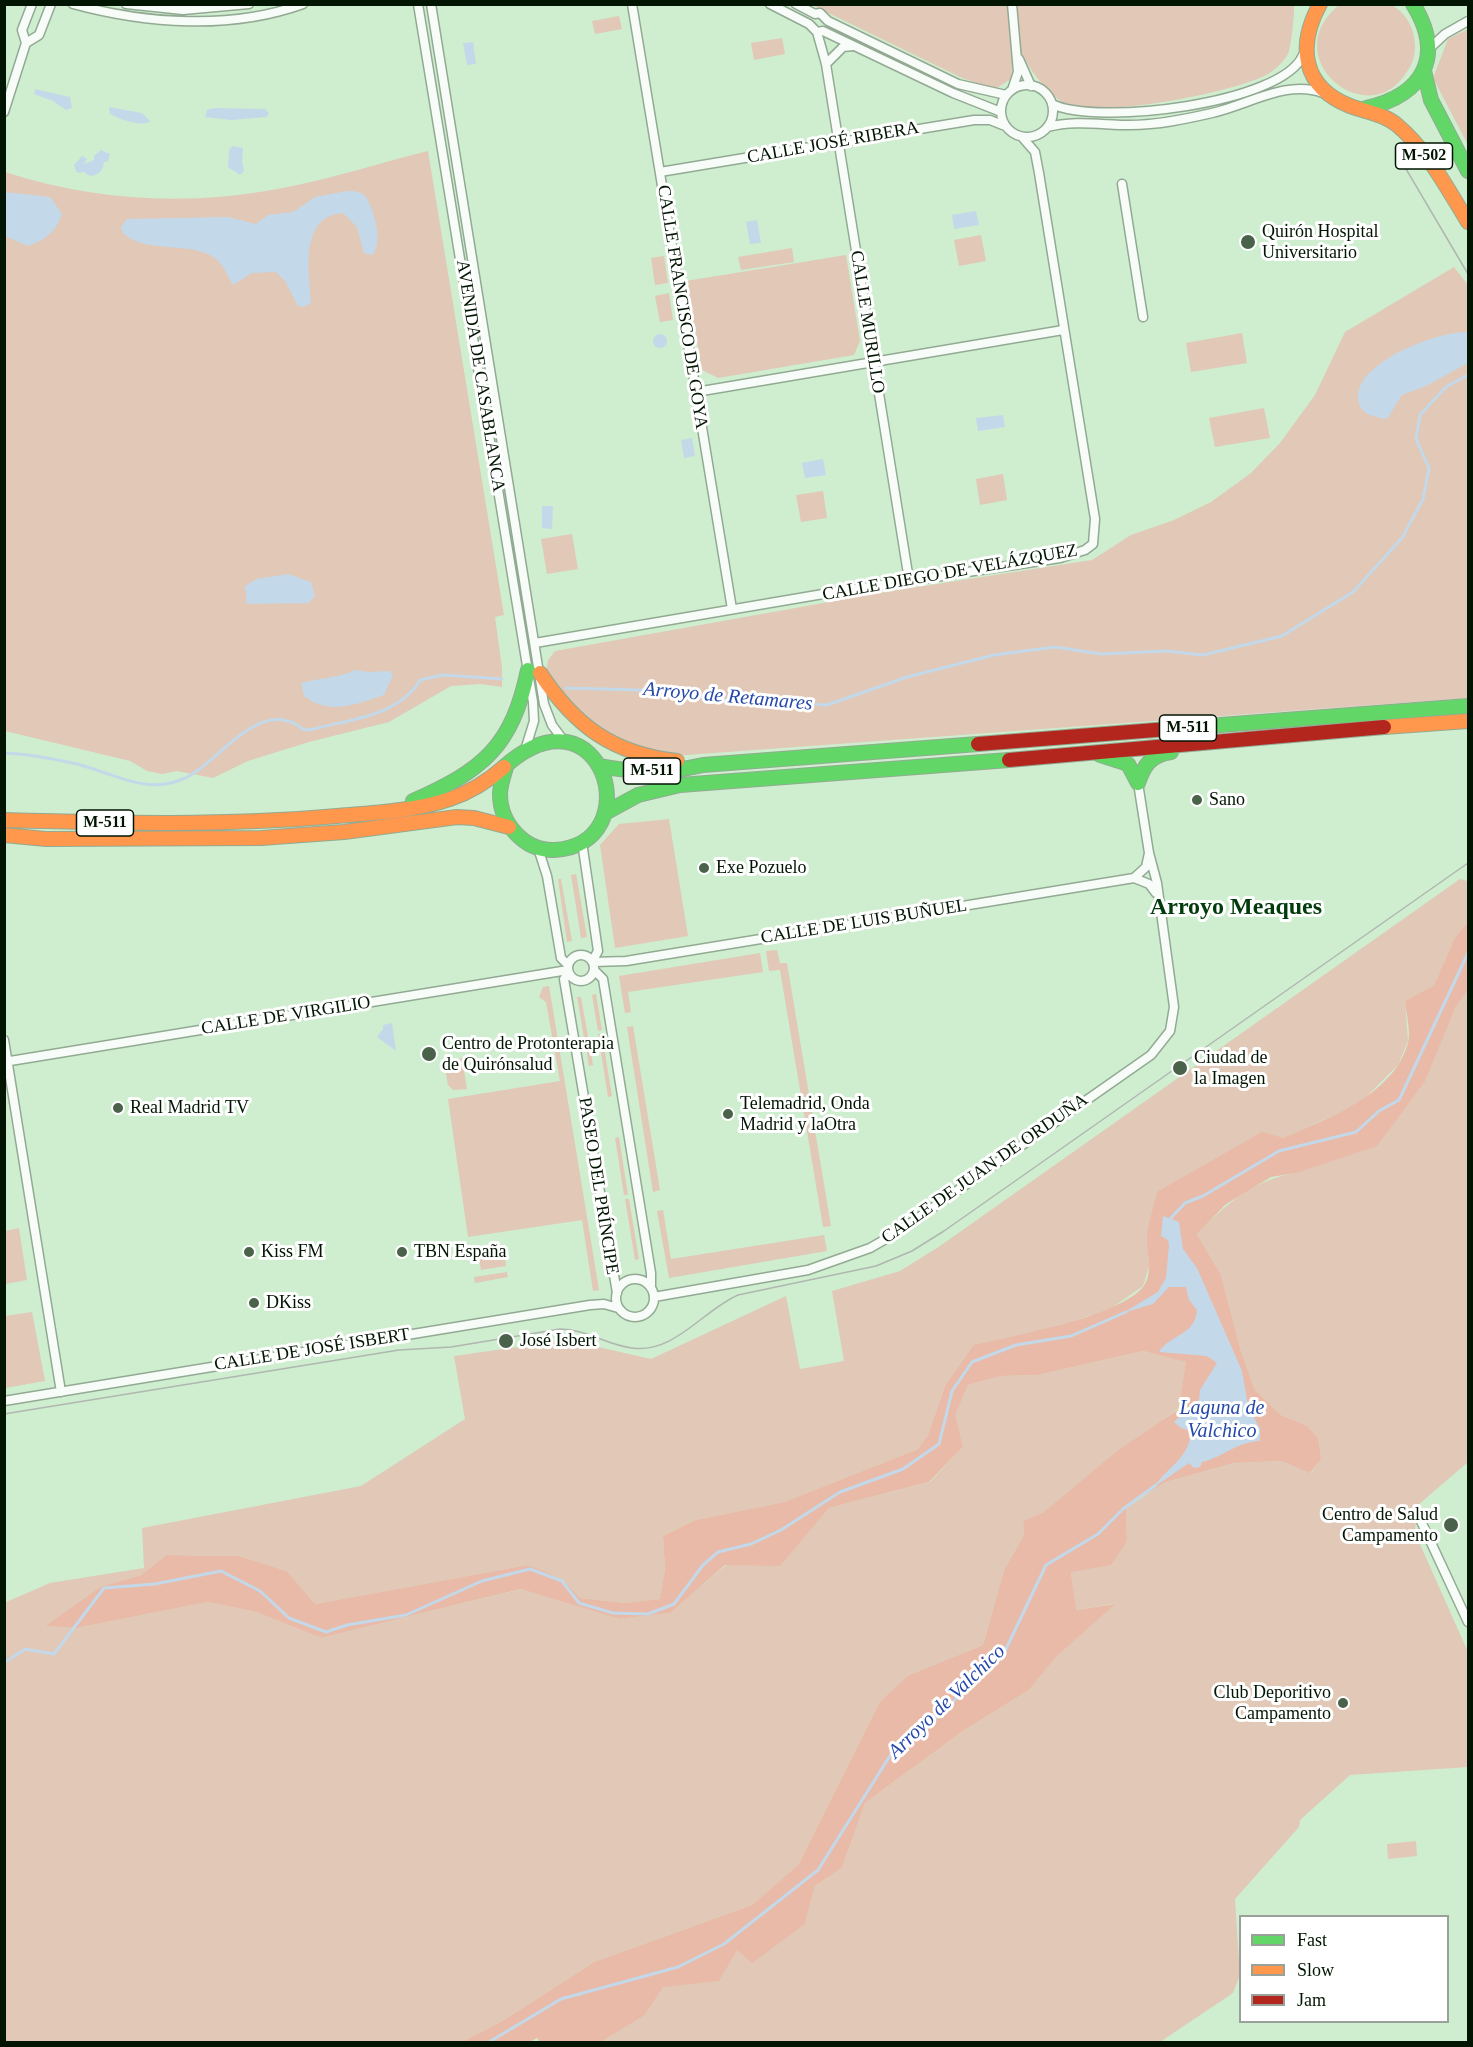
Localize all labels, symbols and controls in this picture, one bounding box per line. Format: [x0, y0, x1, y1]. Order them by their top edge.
street label: CALLE JOSÉ RIBERA [745, 117, 921, 169]
road number: M-502 [1396, 143, 1452, 169]
street label: CALLE FRANCISCO DE GOYA [652, 184, 712, 430]
place label: Quirón Hospital Universitario [1262, 221, 1378, 264]
marker: Quirón Hospital Universitario [1239, 233, 1257, 251]
street label: CALLE MURILLO [845, 249, 889, 395]
street label: AVENIDA DE CASABLANCA [451, 258, 509, 494]
street label: CALLE DIEGO DE VELÁZQUEZ [821, 540, 1079, 606]
water label: Arroyo de Retamares [642, 678, 814, 716]
road number: M-511 [1160, 715, 1216, 741]
road number: M-511 [624, 758, 680, 784]
place label: Sano [1209, 789, 1245, 811]
marker: Sano [1190, 793, 1204, 807]
road number: M-511 [76, 810, 134, 836]
place label: Exe Pozuelo [716, 857, 806, 879]
marker: Exe Pozuelo [697, 861, 711, 875]
district label: Arroyo Meaques [1150, 894, 1322, 922]
street label: CALLE DE LUIS BUÑUEL [759, 895, 969, 949]
street label: CALLE DE VIRGILIO [200, 992, 372, 1040]
place label: Centro de Protonterapia de Quirónsalud [442, 1033, 614, 1076]
marker: Centro de Protonterapia de Quirónsalud [420, 1045, 438, 1063]
place label: Ciudad de la Imagen [1194, 1047, 1267, 1090]
marker: Ciudad de la Imagen [1171, 1059, 1189, 1077]
street label: CALLE DE JUAN DE ORDUÑA [878, 1089, 1092, 1249]
place label: Telemadrid, Onda Madrid y laOtra [740, 1093, 870, 1136]
street label: PASEO DEL PRÍNCIPE [573, 1096, 623, 1276]
place label: Real Madrid TV [130, 1097, 249, 1119]
marker: Real Madrid TV [111, 1101, 125, 1115]
marker: Telemadrid, Onda Madrid y laOtra [721, 1107, 735, 1121]
place label: Kiss FM [261, 1241, 324, 1263]
place label: TBN España [414, 1241, 506, 1263]
marker: Kiss FM [242, 1245, 256, 1259]
marker: TBN España [395, 1245, 409, 1259]
place label: DKiss [266, 1292, 311, 1314]
marker: DKiss [247, 1296, 261, 1310]
street label: CALLE DE JOSÉ ISBERT [213, 1324, 411, 1376]
place label: José Isbert [520, 1330, 596, 1352]
marker: José Isbert [497, 1332, 515, 1350]
water label: Laguna de Valchico [1180, 1397, 1264, 1444]
place label: Centro de Salud Campamento [1322, 1504, 1438, 1546]
marker: Centro de Salud Campamento [1442, 1516, 1460, 1534]
water label: Arroyo de Valchico [883, 1640, 1011, 1764]
place label: Club Deporitivo Campamento [1214, 1682, 1331, 1724]
marker: Club Deporitivo Campamento [1336, 1696, 1350, 1710]
legend [1239, 1915, 1449, 2023]
text: Fast [1297, 1930, 1327, 1950]
text: Slow [1297, 1960, 1334, 1980]
text: Jam [1297, 1990, 1326, 2010]

